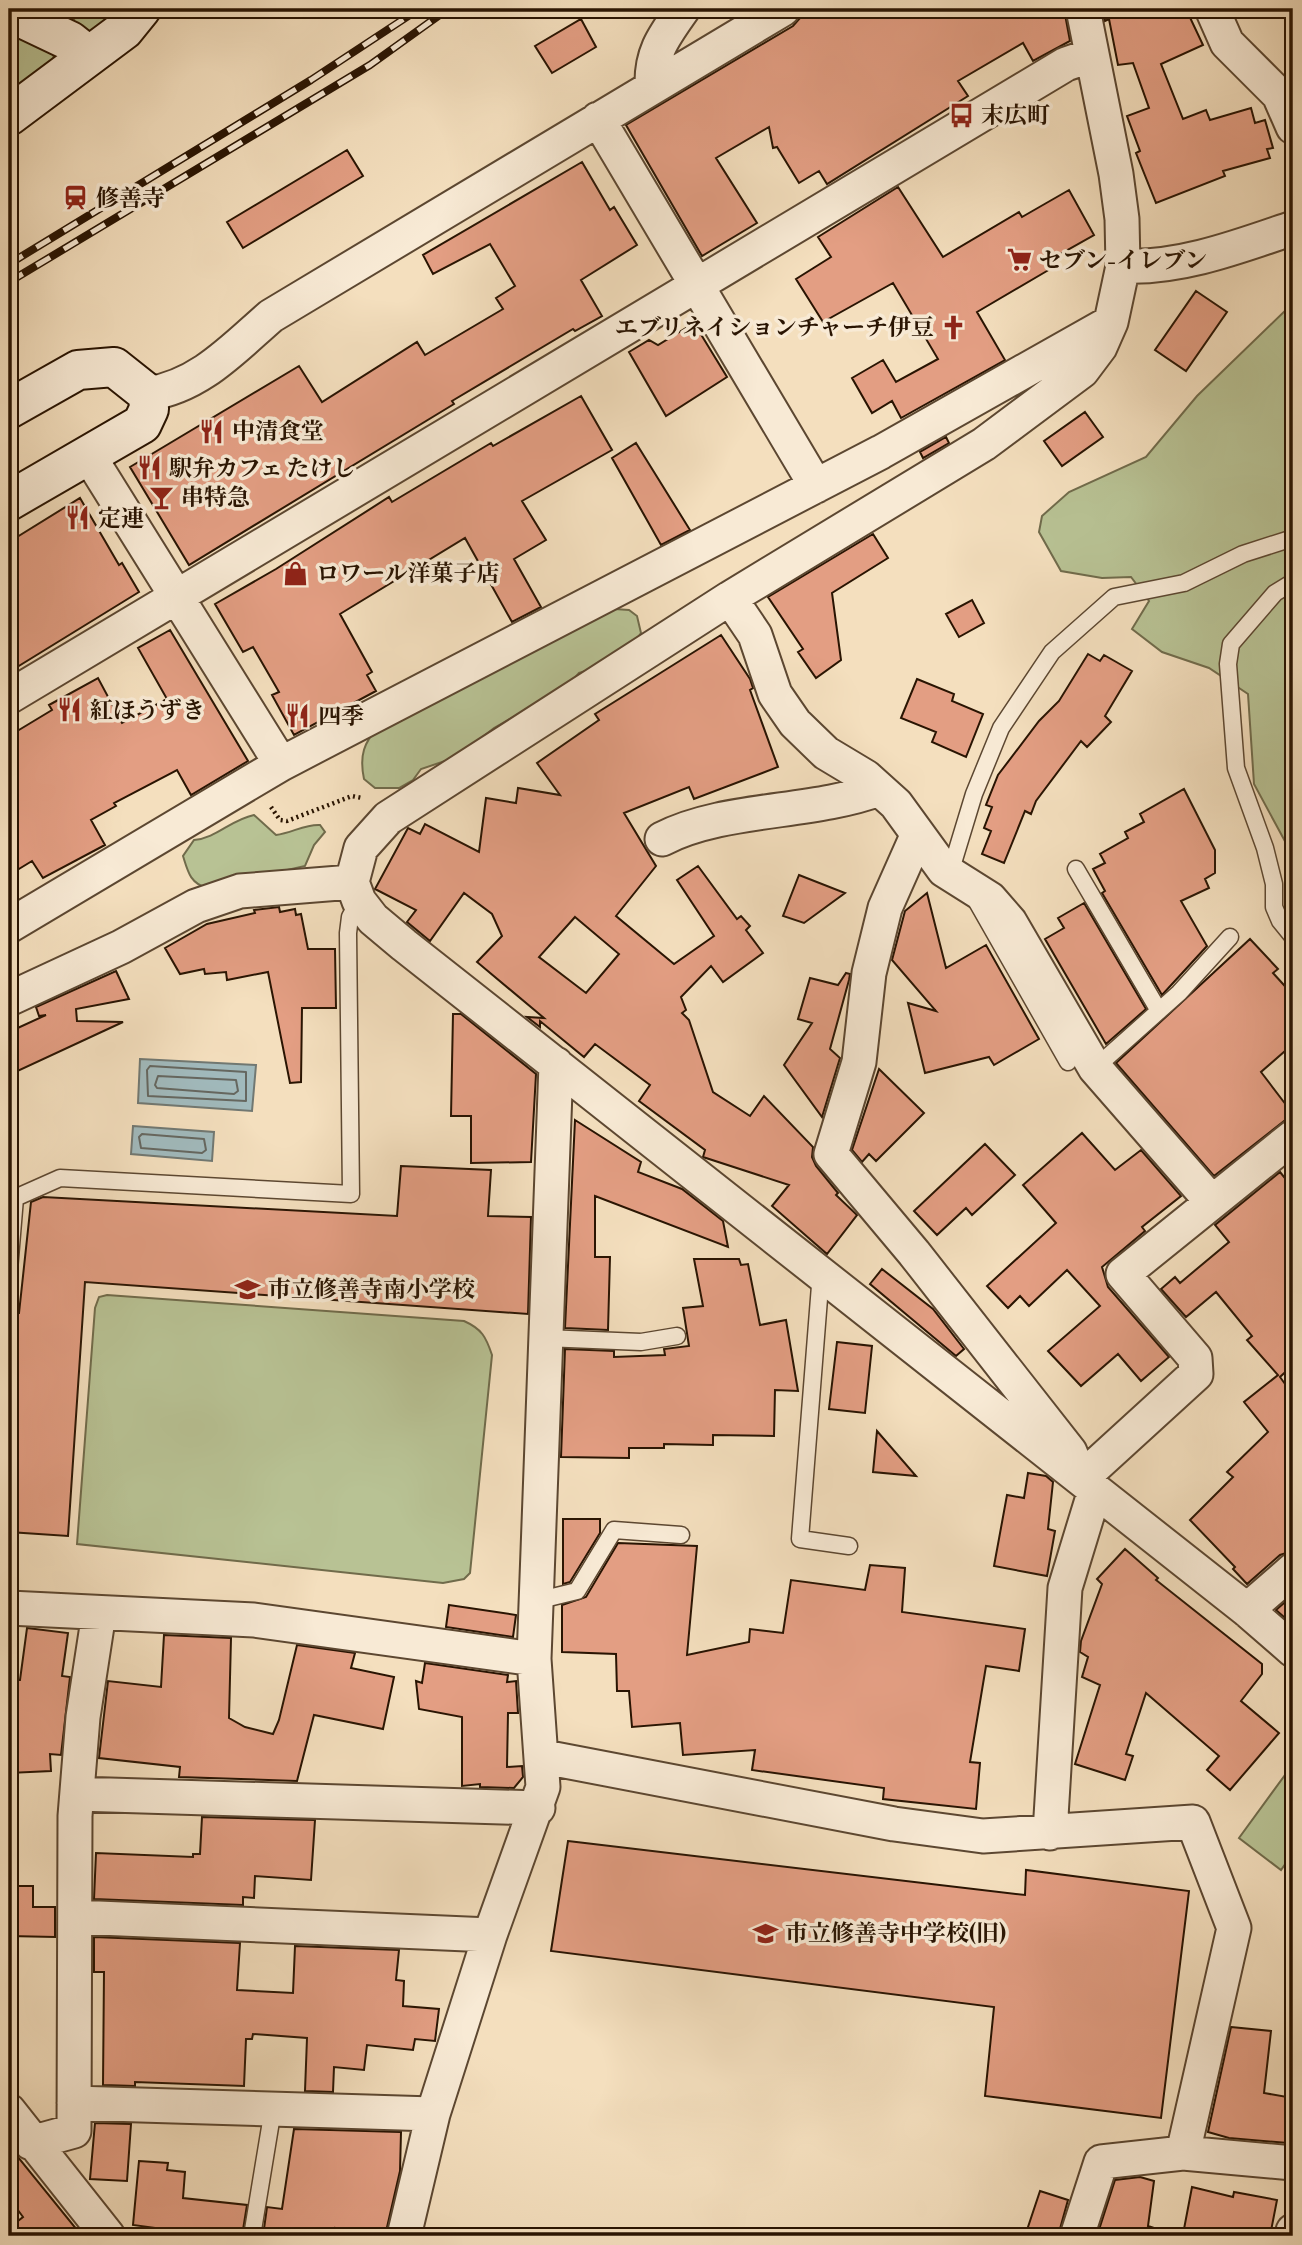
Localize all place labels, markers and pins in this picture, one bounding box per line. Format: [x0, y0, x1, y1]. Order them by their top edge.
bus stop icon: 末広町 [947, 101, 975, 129]
place label: 末広町 [981, 102, 1050, 130]
station icon: 修善寺 [62, 184, 90, 212]
place label: 修善寺 [96, 185, 165, 213]
supermarket icon: セブン-イレブン [1005, 246, 1033, 274]
place label: セブン-イレブン [1039, 247, 1207, 275]
church icon: エブリネイションチャーチ伊豆 [940, 313, 968, 341]
place label: エブリネイションチャーチ伊豆 [615, 314, 934, 342]
restaurant icon: 中清食堂 [198, 417, 226, 445]
place label: 中清食堂 [232, 418, 324, 446]
restaurant icon: 駅弁カフェ たけし [135, 454, 163, 482]
place label: 駅弁カフェ たけし [169, 455, 356, 483]
bar icon: 串特急 [147, 483, 175, 511]
place label: 串特急 [181, 484, 250, 512]
restaurant icon: 定連 [64, 504, 92, 532]
place label: 定連 [98, 505, 144, 533]
shop icon: ロワール洋菓子店 [282, 559, 310, 587]
place label: ロワール洋菓子店 [316, 560, 500, 588]
restaurant icon: 紅ほうずき [56, 696, 84, 724]
place label: 紅ほうずき [90, 697, 205, 725]
restaurant icon: 四季 [284, 702, 312, 730]
place label: 四季 [318, 703, 364, 731]
school or university icon: 市立修善寺南小学校 [234, 1275, 262, 1303]
place label: 市立修善寺南小学校 [268, 1276, 475, 1304]
school or university icon: 市立修善寺中学校(旧) [751, 1919, 779, 1947]
place label: 市立修善寺中学校(旧) [785, 1920, 1006, 1948]

